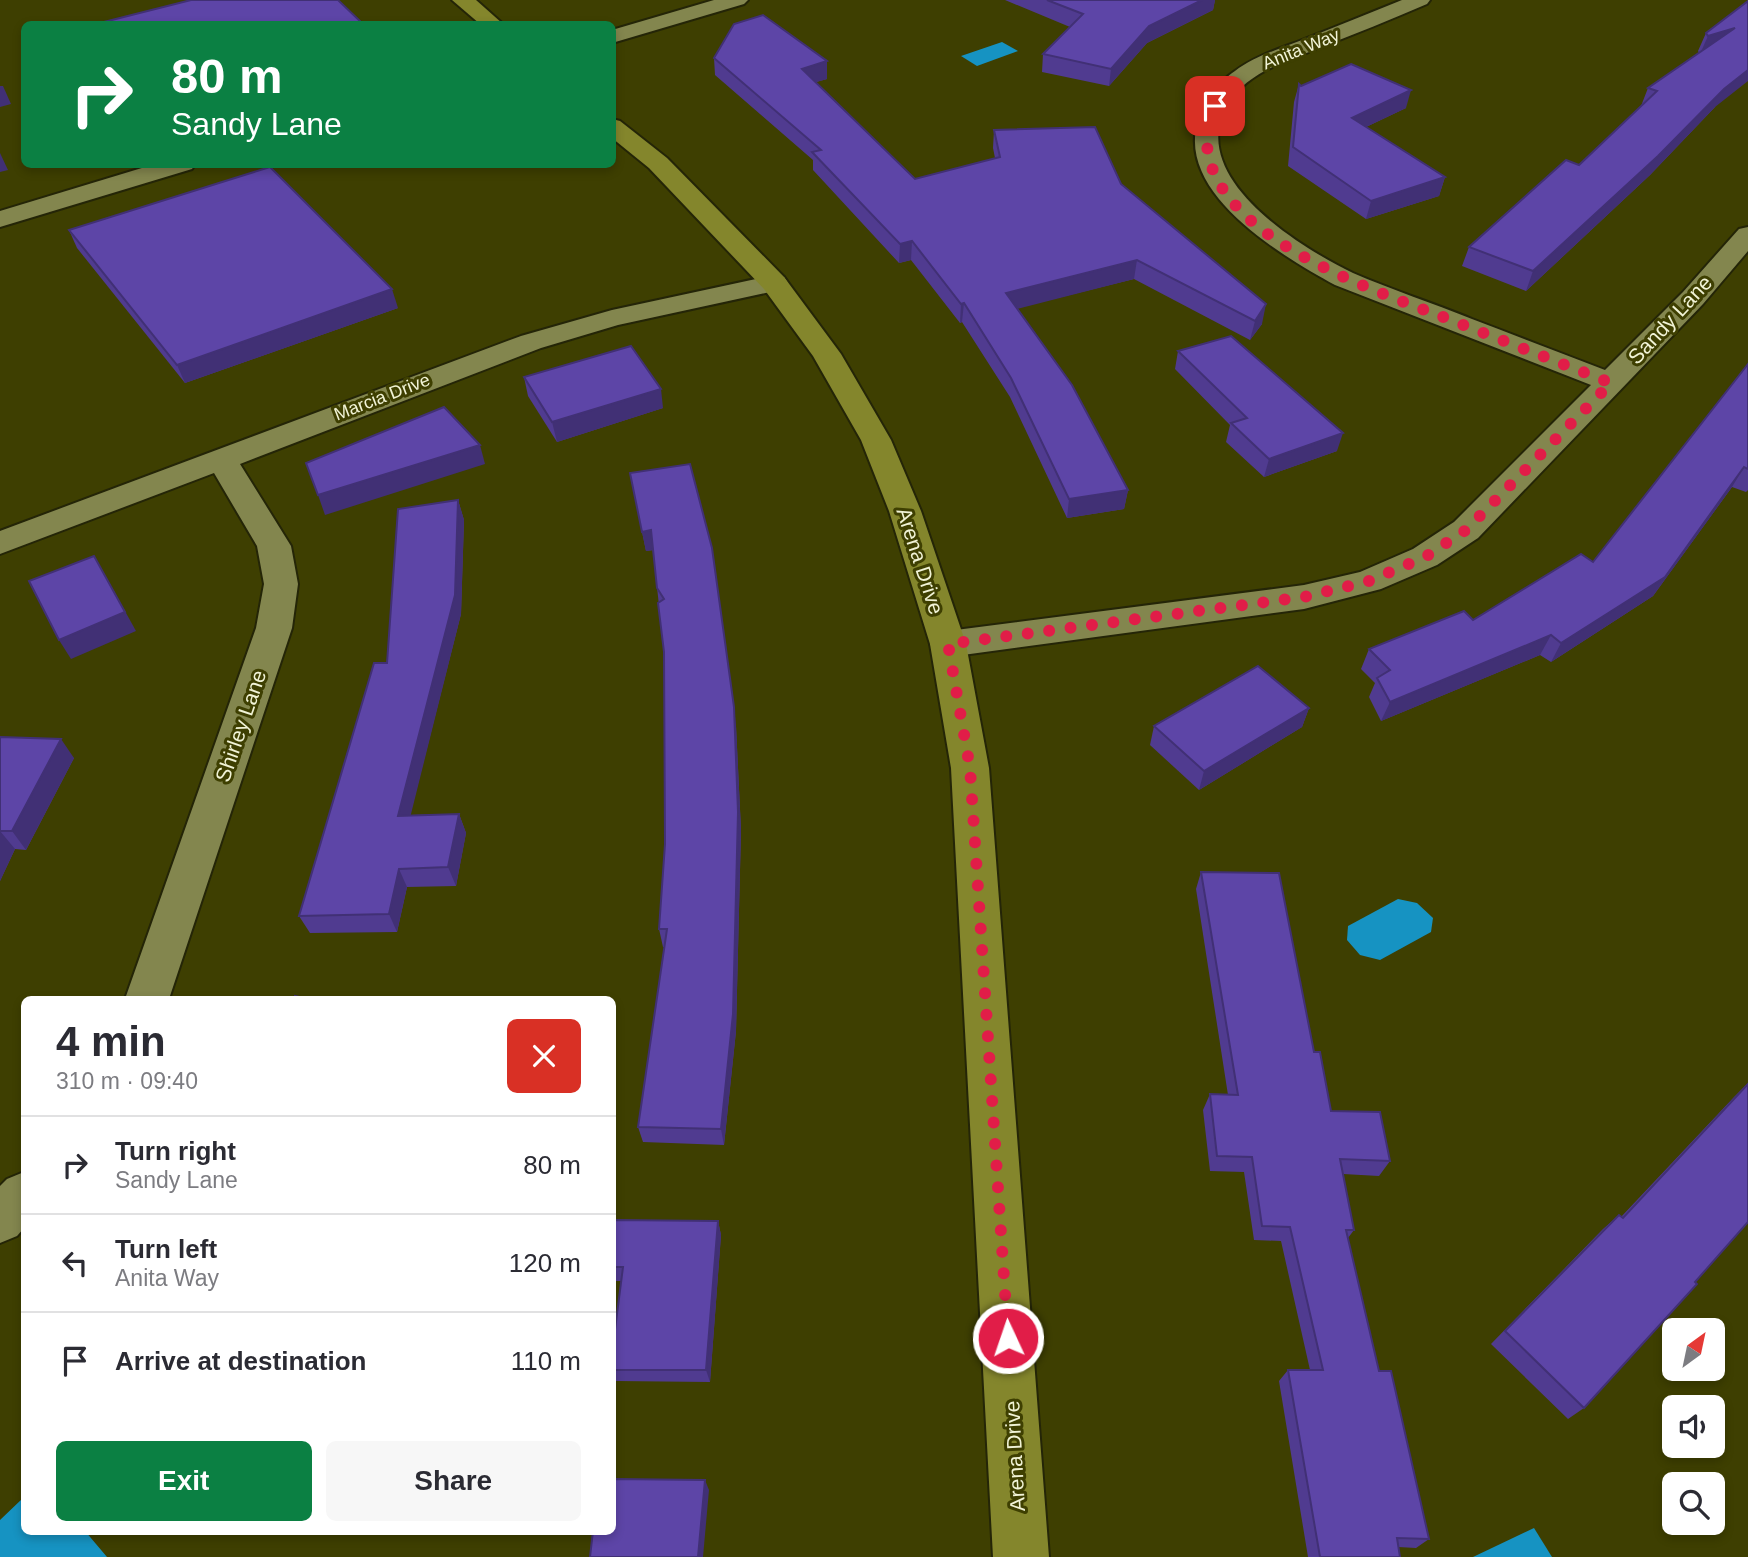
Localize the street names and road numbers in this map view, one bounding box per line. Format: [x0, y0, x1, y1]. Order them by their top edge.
street label: Anita Way [1260, 24, 1342, 74]
street label: Sandy Lane [1623, 271, 1716, 368]
street label: Marcia Drive [331, 370, 433, 424]
street label: Arena Drive [892, 505, 949, 617]
street label: Shirley Lane [211, 667, 270, 785]
street label: Arena Drive [1000, 1400, 1029, 1512]

